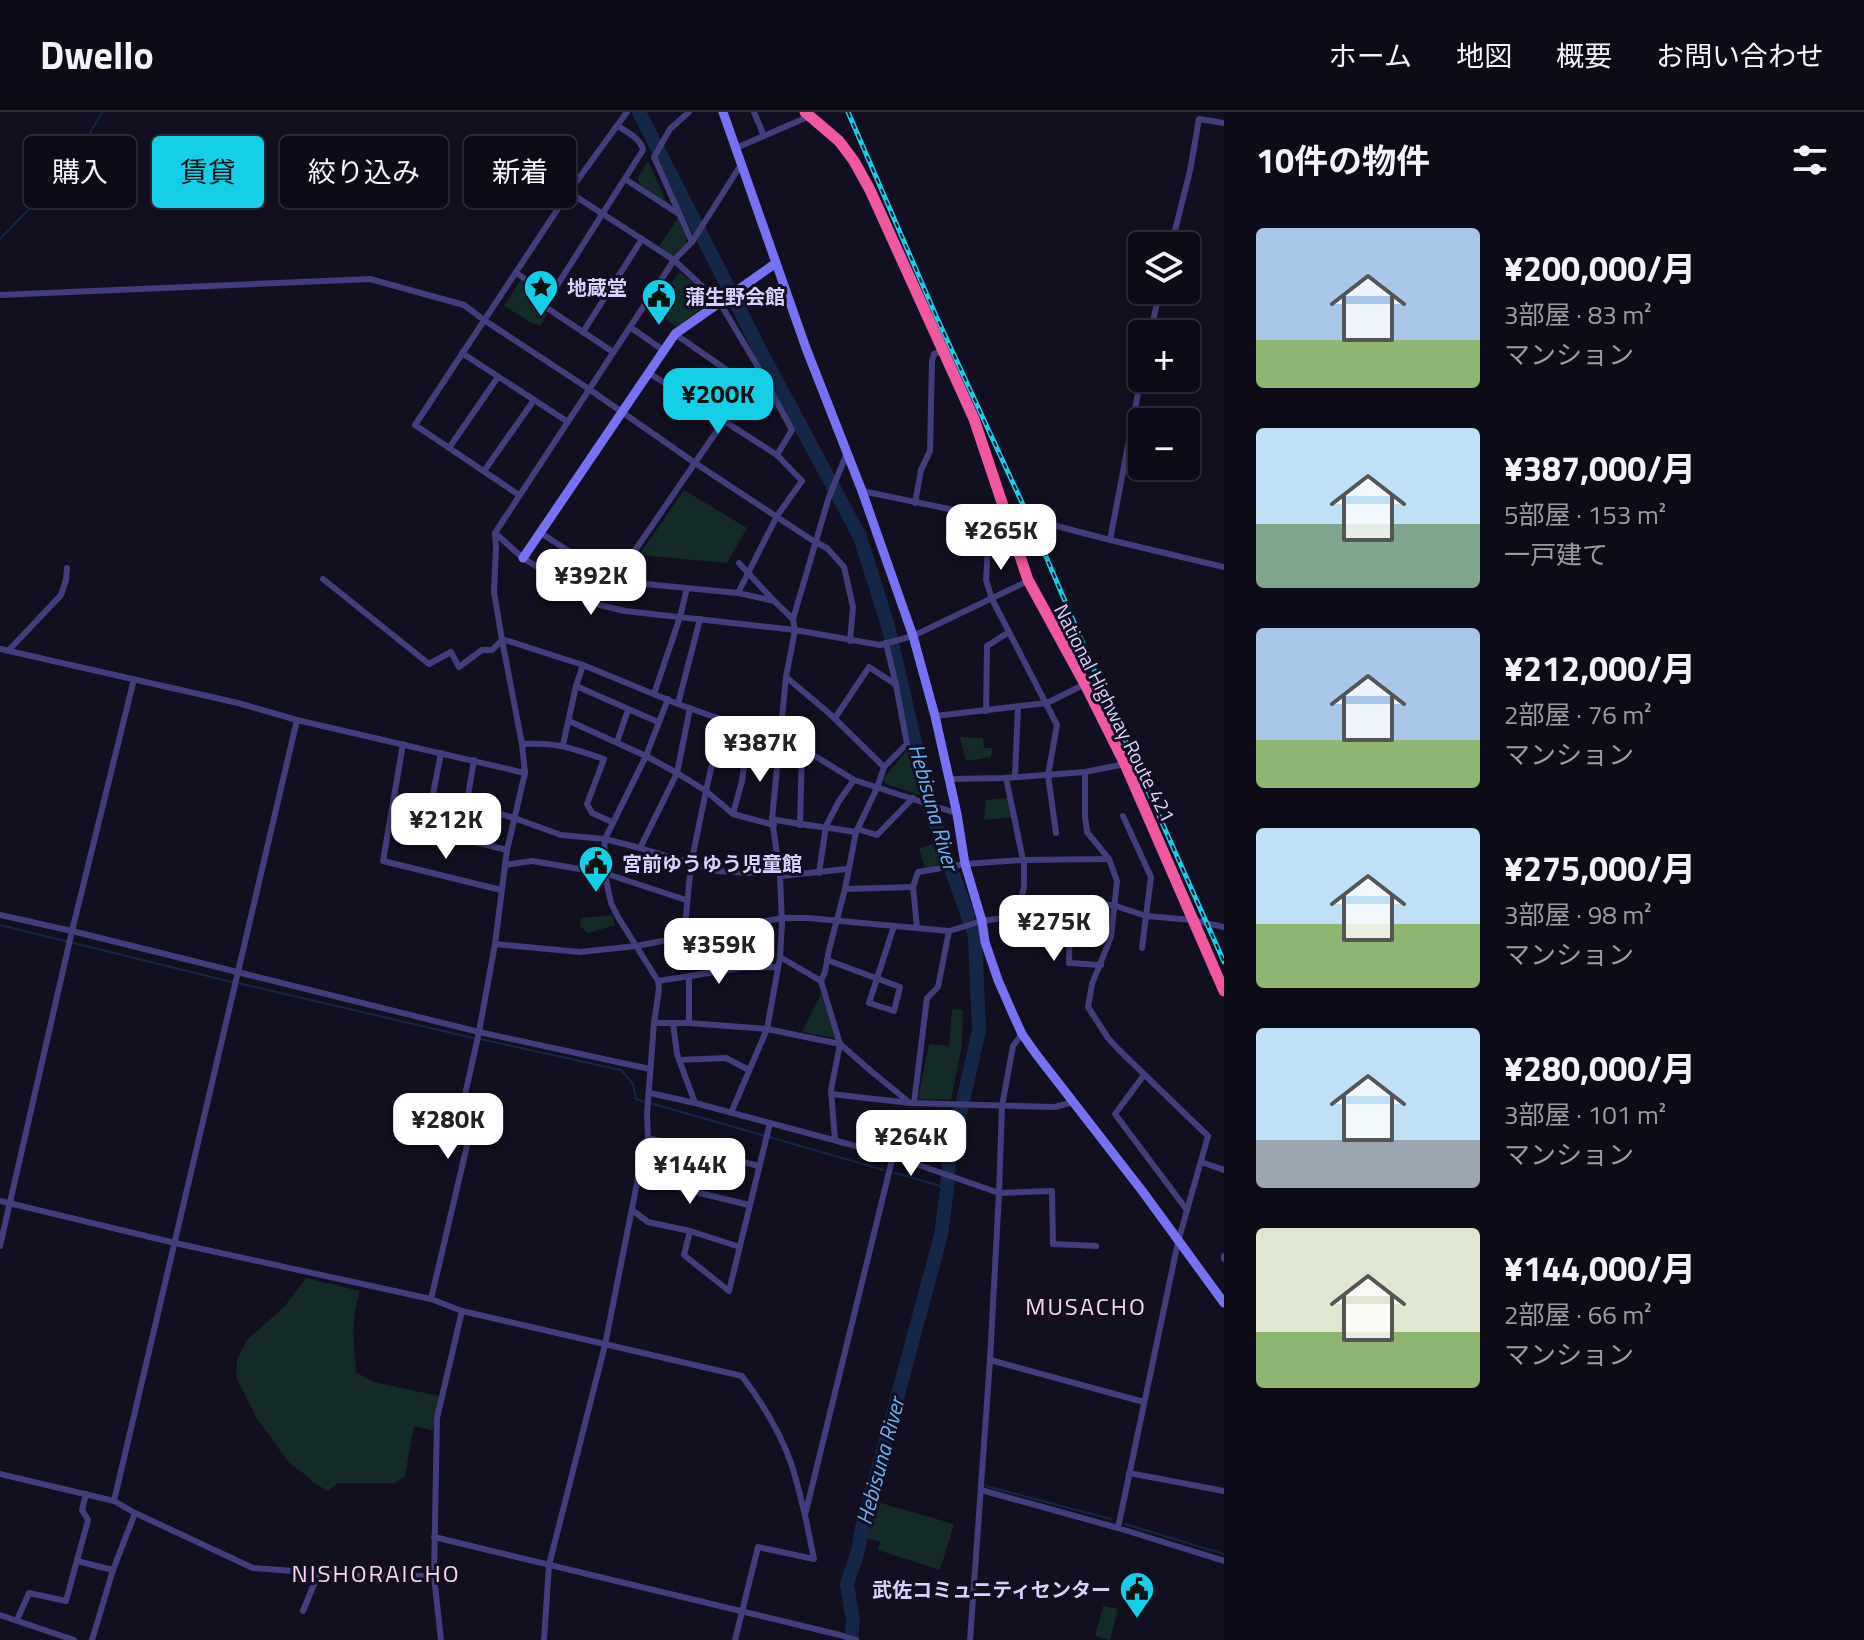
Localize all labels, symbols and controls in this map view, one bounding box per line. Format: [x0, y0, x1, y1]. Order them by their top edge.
text: Dwello [40, 26, 154, 84]
text: ホーム [1329, 34, 1412, 77]
text: 地図 [1456, 34, 1512, 77]
text: 概要 [1556, 34, 1612, 77]
text: お問い合わせ [1656, 34, 1824, 77]
text: 10件の物件 [1256, 134, 1430, 186]
chip: 購入 [24, 136, 136, 208]
chip: 賃貸 [152, 136, 264, 208]
chip: 絞り込み [280, 136, 448, 208]
chip: 新着 [464, 136, 576, 208]
icon: filters [1788, 138, 1832, 182]
map controls [1128, 232, 1200, 480]
button: layers [1128, 232, 1200, 304]
text: ¥200,000/月 [1504, 242, 1696, 294]
icon: home [1320, 260, 1416, 356]
place icon: 地蔵堂 [522, 268, 560, 318]
place label: 地蔵堂 [567, 272, 627, 303]
public building icon: 蒲生野会館 [640, 277, 678, 327]
place label: 蒲生野会館 [685, 281, 785, 312]
text: 3部屋 · 83 m² [1504, 295, 1652, 334]
button: + [1128, 320, 1200, 392]
text: マンション [1504, 335, 1634, 374]
pin: ¥200K [662, 368, 774, 436]
text: ¥200K [681, 374, 755, 413]
button: − [1128, 408, 1200, 480]
text: ¥387,000/月 [1504, 442, 1696, 494]
icon: home [1320, 460, 1416, 556]
text: 5部屋 · 153 m² [1504, 495, 1666, 534]
pin: ¥265K [945, 504, 1057, 572]
text: ¥265K [964, 510, 1038, 549]
text: 一戸建て [1504, 535, 1608, 574]
pin: ¥392K [535, 549, 647, 617]
text: ¥392K [554, 555, 628, 594]
street label: National Highway Route 421 [1046, 598, 1184, 828]
text: ¥212,000/月 [1504, 642, 1696, 694]
icon: home [1320, 660, 1416, 756]
text: 2部屋 · 76 m² [1504, 695, 1652, 734]
pin: ¥387K [704, 716, 816, 784]
text: ¥387K [723, 722, 797, 761]
text: マンション [1504, 735, 1634, 774]
water label: Hebisuna River [900, 740, 969, 877]
pin: ¥212K [390, 793, 502, 861]
text: ¥212K [409, 799, 483, 838]
text: ¥275,000/月 [1504, 842, 1696, 894]
public building icon: 宮前ゆうゆう児童館 [577, 844, 615, 894]
place label: 宮前ゆうゆう児童館 [622, 848, 802, 879]
icon: home [1320, 860, 1416, 956]
pin: ¥275K [998, 895, 1110, 963]
text: 3部屋 · 98 m² [1504, 895, 1652, 934]
text: ¥275K [1017, 901, 1091, 940]
pin: ¥359K [663, 918, 775, 986]
text: ¥359K [682, 924, 756, 963]
text: マンション [1504, 935, 1634, 974]
text: ¥280,000/月 [1504, 1042, 1696, 1094]
icon: home [1320, 1060, 1416, 1156]
pin: ¥280K [392, 1093, 504, 1161]
text: 3部屋 · 101 m² [1504, 1095, 1666, 1134]
text: ¥280K [411, 1099, 485, 1138]
pin: ¥264K [855, 1110, 967, 1178]
text: ¥264K [874, 1116, 948, 1155]
text: マンション [1504, 1135, 1634, 1174]
pin: ¥144K [634, 1138, 746, 1206]
text: ¥144K [653, 1144, 727, 1183]
text: ¥144,000/月 [1504, 1242, 1696, 1294]
icon: home [1320, 1260, 1416, 1356]
district label: MUSACHO [1025, 1288, 1147, 1324]
text: 2部屋 · 66 m² [1504, 1295, 1652, 1334]
text: マンション [1504, 1335, 1634, 1374]
water label: Hebisuna River [847, 1391, 914, 1528]
district label: NISHORAICHO [291, 1555, 461, 1591]
public building icon: 武佐コミュニティセンター [1118, 1570, 1156, 1620]
place label: 武佐コミュニティセンター [872, 1574, 1111, 1605]

